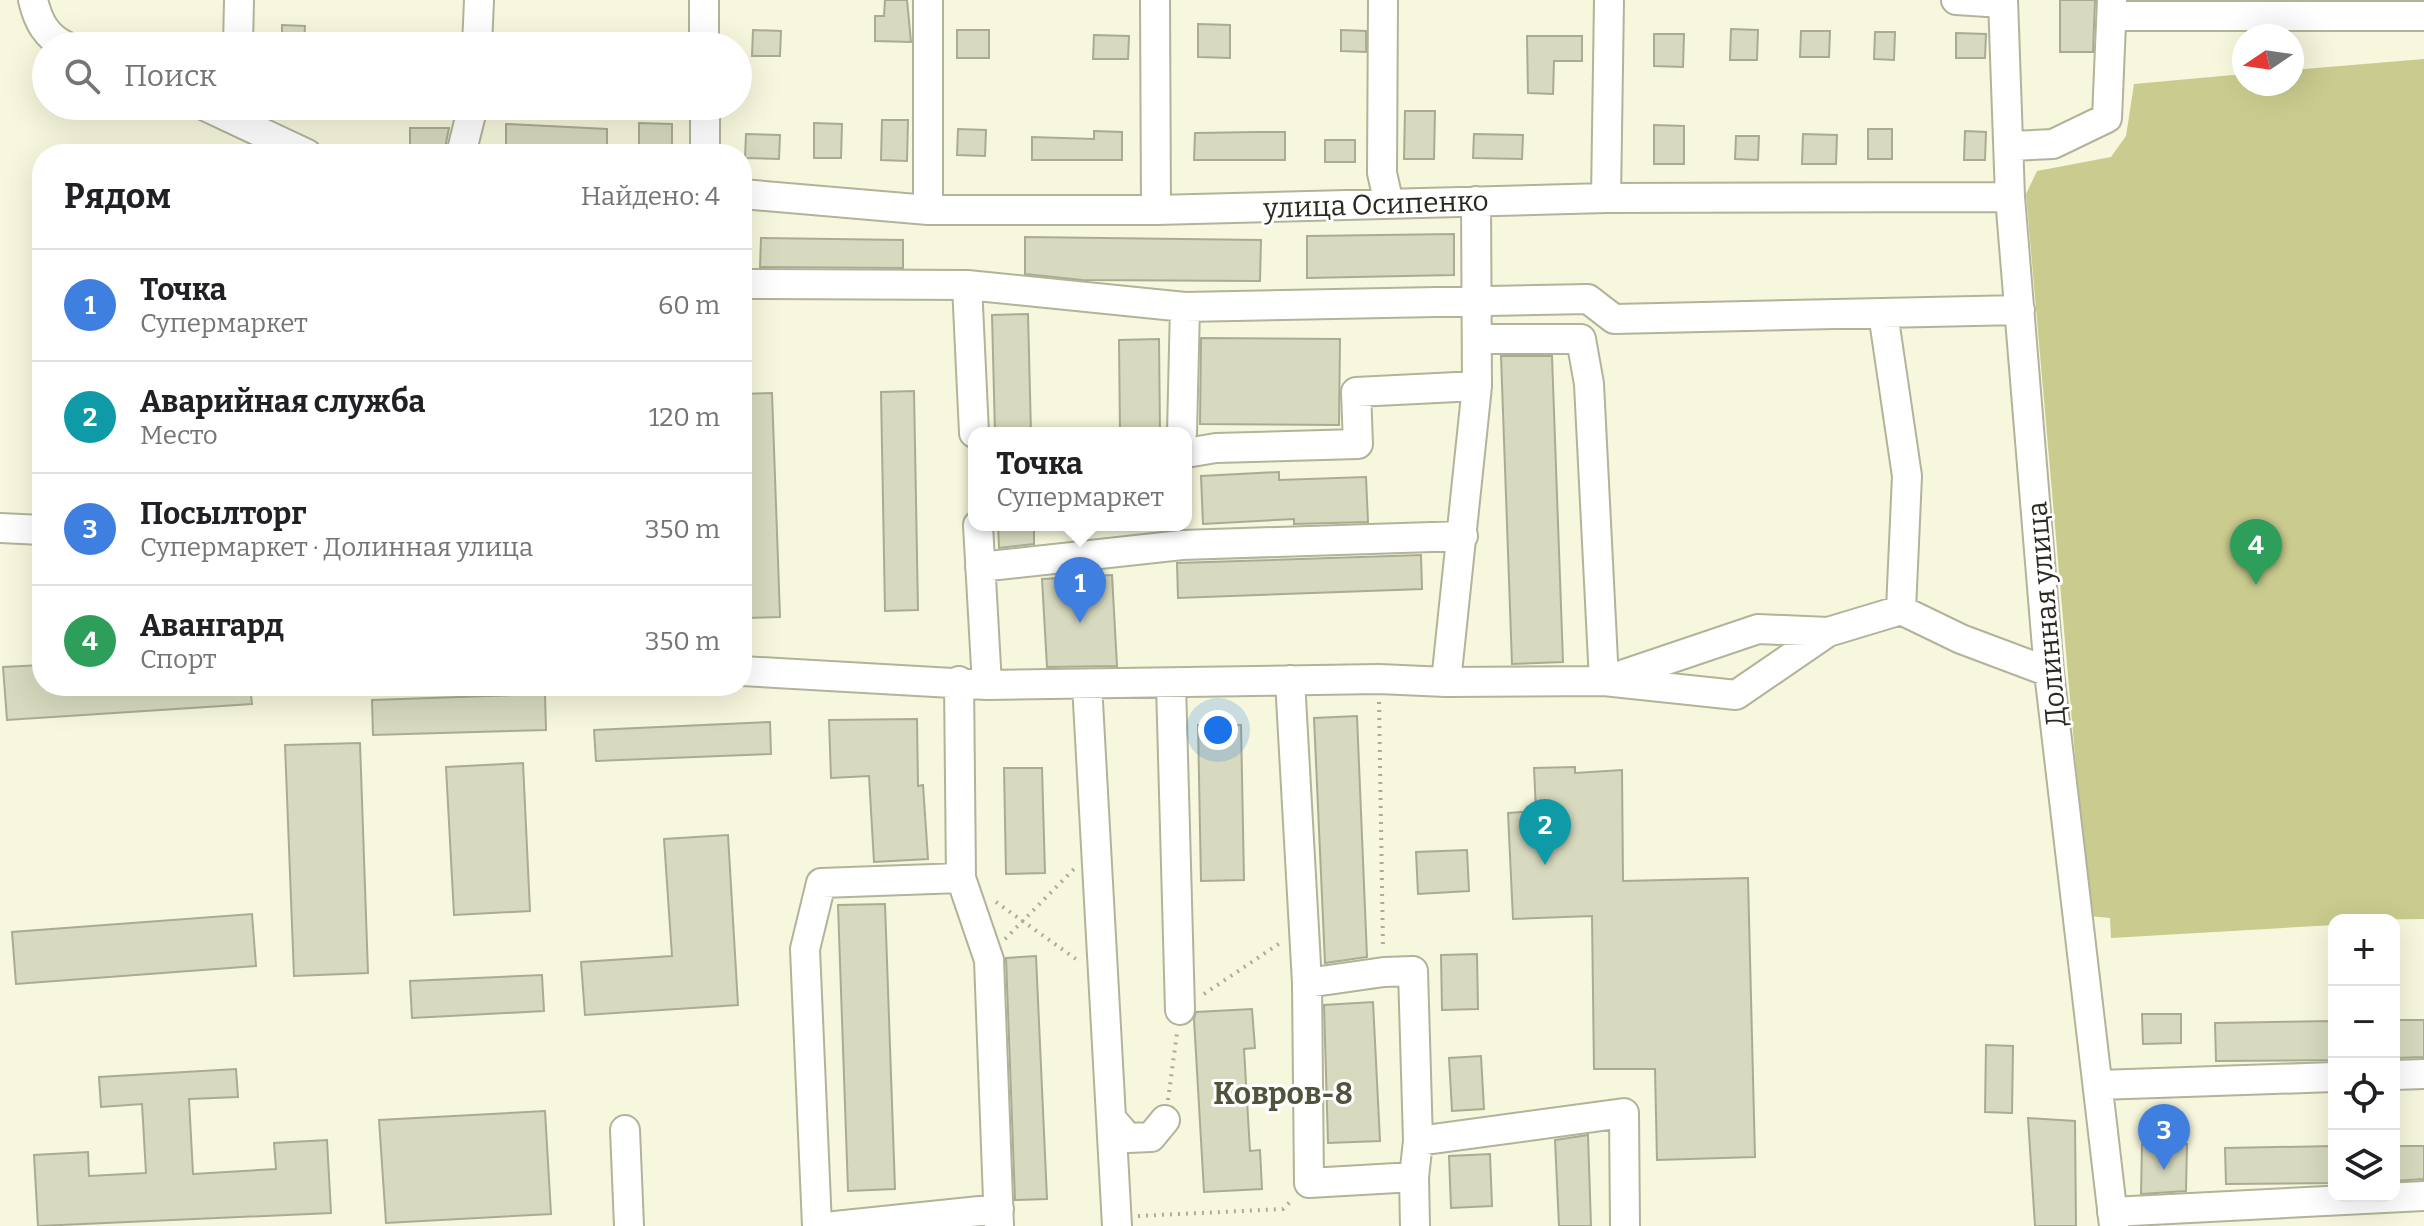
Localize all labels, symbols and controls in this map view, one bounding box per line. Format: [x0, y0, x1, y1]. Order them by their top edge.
north arrow [2232, 24, 2304, 96]
search box [32, 32, 752, 120]
icon: search [60, 54, 104, 98]
text: Поиск [124, 58, 217, 94]
text: Рядом [64, 176, 171, 217]
text: Найдено: 4 [581, 181, 720, 212]
street label: улица Осипенко [1262, 184, 1489, 225]
text: Точка [140, 272, 227, 308]
text: 1 [84, 290, 96, 321]
text: 60 m [658, 290, 720, 321]
text: Супермаркет [140, 308, 308, 339]
text: Аварийная служба [140, 384, 425, 420]
text: 2 [83, 402, 97, 433]
text: 120 m [649, 402, 720, 433]
text: Место [140, 420, 218, 451]
popup [968, 427, 1192, 531]
text: Точка [996, 446, 1083, 482]
text: Супермаркет [996, 482, 1164, 513]
text: Посылторг [140, 496, 307, 532]
street label: Долинная улица [2020, 500, 2073, 728]
text: 3 [83, 514, 97, 545]
text: 350 m [645, 514, 720, 545]
pin: 4 [2230, 519, 2282, 585]
text: Супермаркет · Долинная улица [140, 532, 533, 563]
pin: 1 [1054, 557, 1106, 623]
text: Авангард [140, 608, 284, 644]
text: 4 [82, 626, 98, 657]
text: 350 m [645, 626, 720, 657]
text: Спорт [140, 644, 216, 675]
your location [1198, 710, 1238, 750]
pin: 2 [1519, 799, 1571, 865]
map controls [2328, 914, 2400, 1202]
button: + [2328, 914, 2400, 986]
button: − [2328, 986, 2400, 1058]
button: locate [2328, 1058, 2400, 1130]
district label: Ковров-8 [1213, 1076, 1353, 1112]
pin: 3 [2138, 1104, 2190, 1170]
button: layers [2328, 1130, 2400, 1202]

